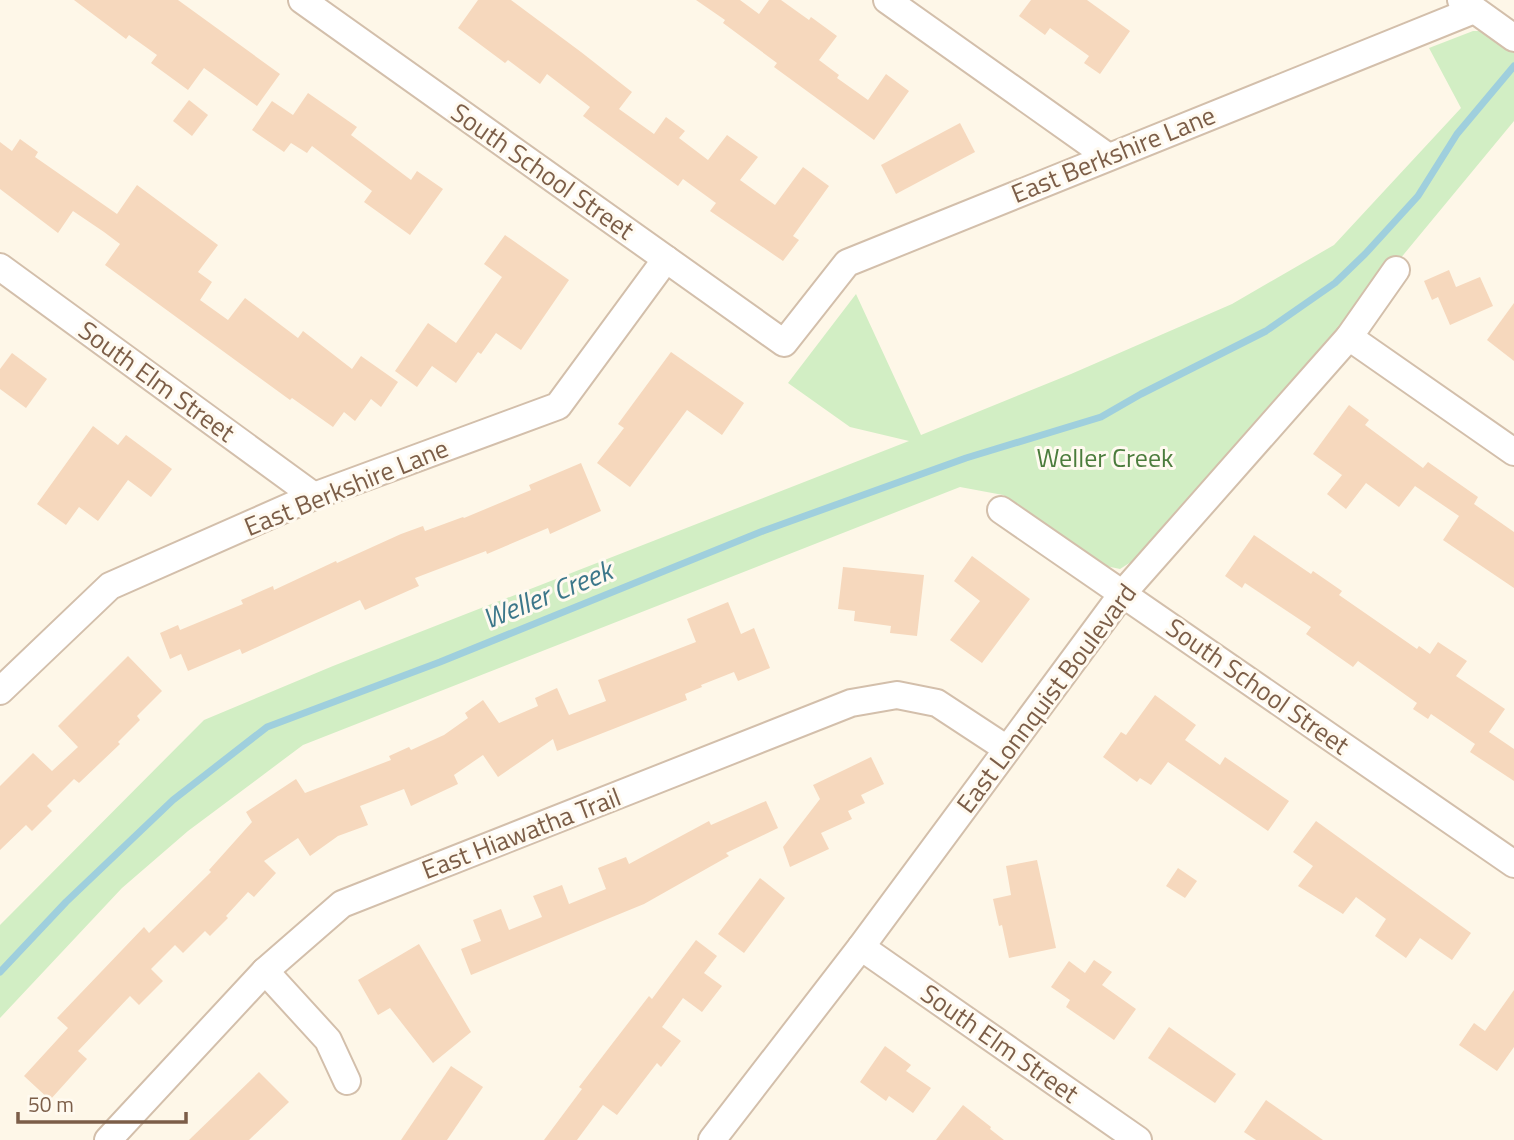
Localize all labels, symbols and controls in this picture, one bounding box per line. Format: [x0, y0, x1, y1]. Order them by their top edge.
street label: South School Street [443, 93, 643, 249]
street label: East Berkshire Lane [1005, 95, 1221, 213]
street label: South Elm Street [71, 311, 243, 451]
street label: East Berkshire Lane [238, 428, 454, 546]
park label: Weller Creek [1037, 438, 1174, 477]
water label: Weller Creek [476, 547, 622, 639]
street label: East Lonnquist Boulevard [947, 575, 1145, 821]
street label: South School Street [1158, 608, 1358, 764]
street label: East Hiawatha Trail [416, 777, 626, 889]
street label: South Elm Street [913, 974, 1087, 1112]
scale bar [18, 1080, 186, 1124]
text: 50 m [28, 1088, 74, 1120]

